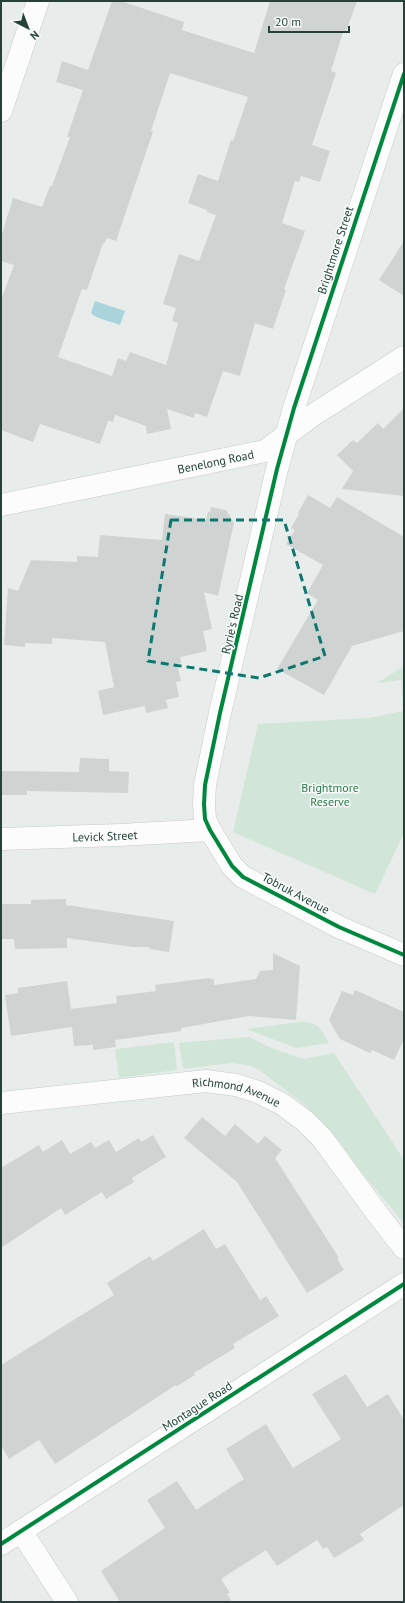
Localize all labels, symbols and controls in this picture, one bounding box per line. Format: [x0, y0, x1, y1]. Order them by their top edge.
north arrow [8, 8, 48, 48]
scale bar [269, 8, 349, 34]
text: 20 m [275, 14, 301, 29]
text: N [27, 28, 42, 43]
street label: Brightmore Street [314, 204, 356, 296]
street label: Benelong Road [176, 446, 255, 476]
street label: Ryrie's Road [218, 593, 246, 655]
park label: Brightmore Reserve [301, 780, 359, 809]
street label: Levick Street [72, 827, 138, 844]
street label: Tobruk Avenue [260, 869, 332, 917]
street label: Richmond Avenue [191, 1073, 283, 1110]
street label: Montague Road [159, 1378, 235, 1434]

